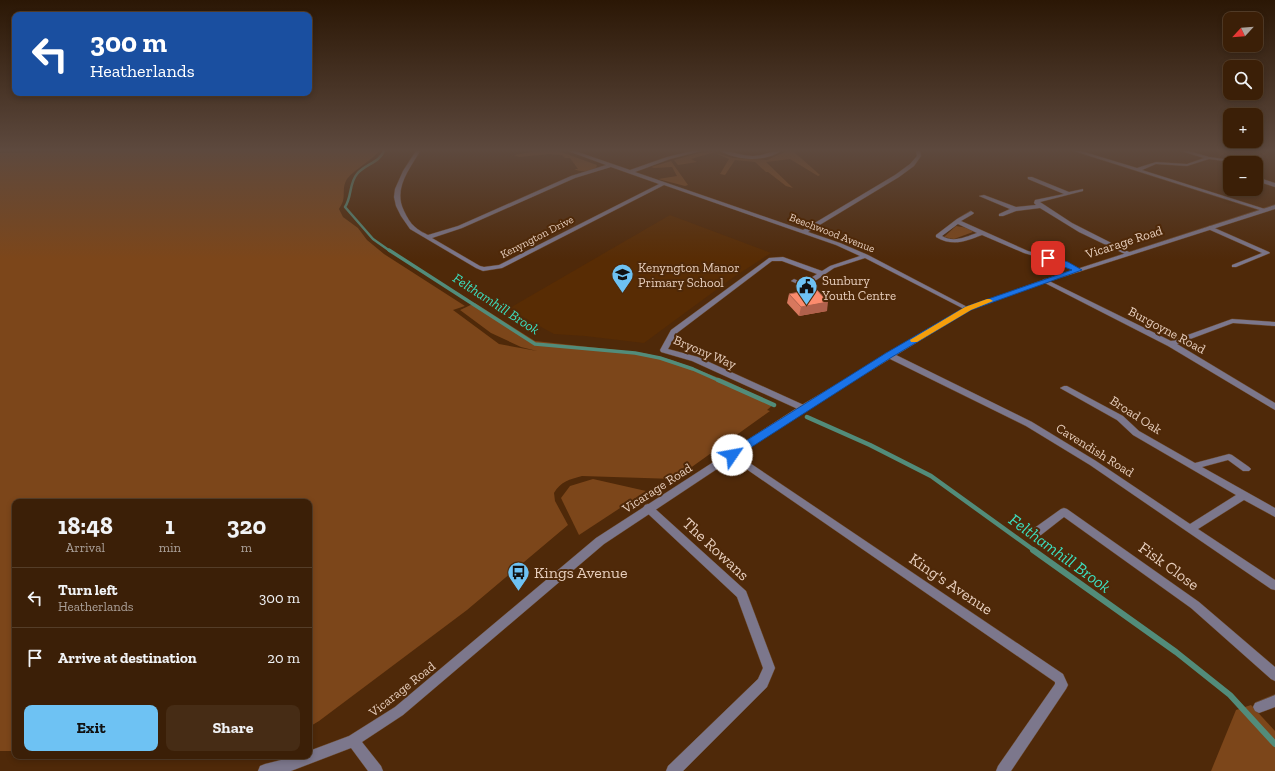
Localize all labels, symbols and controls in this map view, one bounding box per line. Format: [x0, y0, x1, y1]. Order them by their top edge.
north arrow [1223, 12, 1263, 52]
map controls [1223, 12, 1263, 196]
text: 300 m [90, 26, 167, 59]
icon: left [24, 28, 76, 80]
text: Heatherlands [90, 60, 195, 82]
button: search [1223, 60, 1263, 100]
button: + [1223, 108, 1263, 148]
button: − [1223, 156, 1263, 196]
street label: Beechwood Avenue [787, 211, 877, 255]
street label: Kenyngton Drive [498, 213, 576, 261]
street label: Vicarage Road [1083, 223, 1164, 262]
pin [1031, 241, 1065, 275]
icon: arrive [1037, 247, 1059, 269]
place label: Kenyngton Manor Primary School [638, 260, 740, 290]
school or university icon: Kenyngton Manor Primary School [610, 261, 636, 294]
water label: Felthamhill Brook [450, 270, 542, 338]
place label: Sunbury Youth Centre [821, 273, 896, 303]
public building icon: Sunbury Youth Centre [794, 274, 820, 307]
street label: Burgoyne Road [1126, 303, 1208, 357]
street label: Bryony Way [671, 332, 739, 372]
street label: Broad Oak [1107, 393, 1165, 437]
street label: Cavendish Road [1053, 420, 1137, 480]
position arrow [711, 434, 753, 476]
street label: Vicarage Road [619, 460, 695, 517]
water label: Felthamhill Brook [1005, 509, 1115, 597]
text: 18:48 [58, 511, 113, 540]
text: 1 [165, 511, 175, 540]
text: 320 [227, 511, 266, 540]
street label: The Rowans [679, 513, 753, 585]
street label: Fisk Close [1135, 538, 1203, 594]
text: Arrival [66, 540, 105, 555]
text: min [159, 540, 181, 555]
text: m [241, 540, 252, 555]
street label: King's Avenue [906, 549, 996, 619]
bus stop icon: Kings Avenue [505, 559, 531, 592]
place label: Kings Avenue [534, 563, 628, 582]
text: Turn left [58, 581, 118, 599]
icon: left [24, 587, 46, 609]
text: 300 m [259, 589, 300, 607]
text: Heatherlands [58, 599, 134, 614]
icon: arrive [24, 647, 46, 669]
text: Arrive at destination [58, 649, 197, 667]
text: 20 m [267, 649, 300, 667]
street label: Vicarage Road [365, 658, 438, 720]
button: Exit [24, 705, 158, 751]
button: Share [166, 705, 300, 751]

